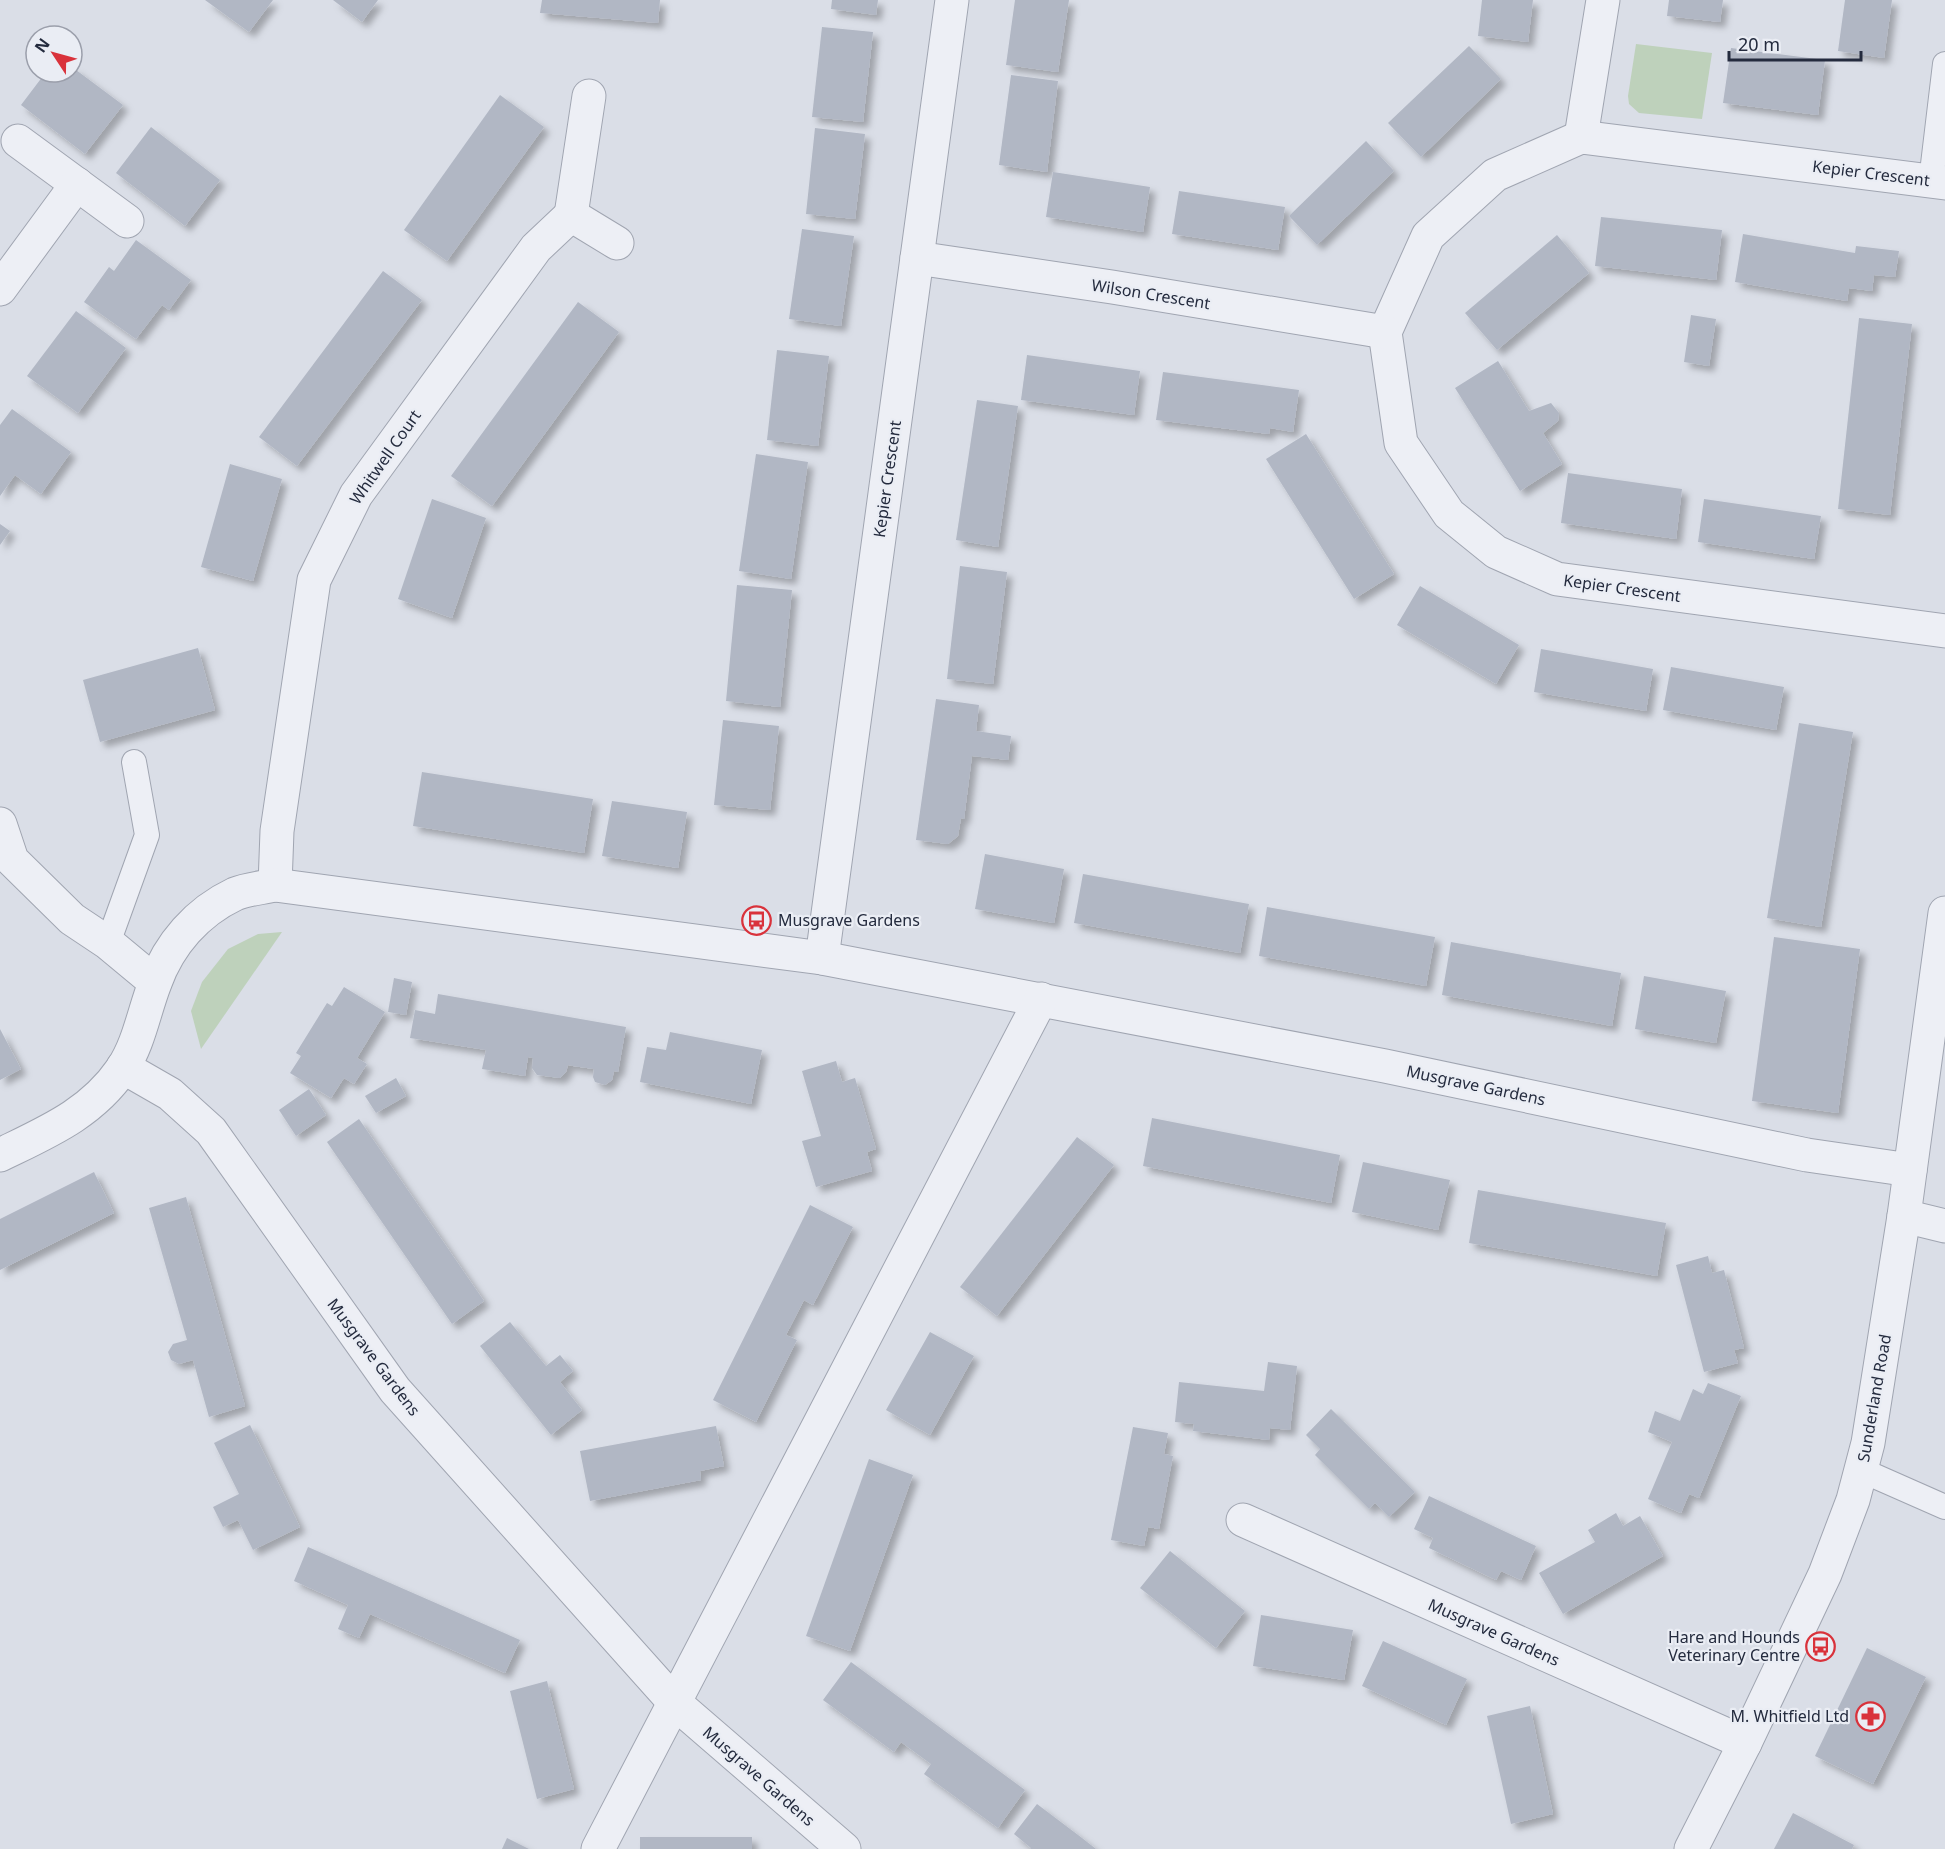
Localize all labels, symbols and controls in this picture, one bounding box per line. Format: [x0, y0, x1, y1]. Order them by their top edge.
north arrow [24, 24, 84, 84]
scale bar [1729, 24, 1861, 62]
text: 20 m [1738, 32, 1780, 56]
text: N [29, 33, 55, 57]
street label: Kepier Crescent [1811, 155, 1931, 191]
street label: Wilson Crescent [1090, 274, 1212, 314]
street label: Whitwell Court [344, 405, 426, 509]
street label: Kepier Crescent [868, 419, 906, 539]
street label: Kepier Crescent [1562, 569, 1682, 607]
bus stop icon: Musgrave Gardens [741, 904, 773, 936]
place label: Musgrave Gardens [778, 909, 920, 931]
street label: Musgrave Gardens [1404, 1059, 1548, 1111]
street label: Musgrave Gardens [323, 1294, 425, 1420]
street label: Sunderland Road [1852, 1332, 1896, 1464]
street label: Musgrave Gardens [1425, 1593, 1563, 1671]
place label: Hare and Hounds Veterinary Centre [1668, 1626, 1800, 1666]
bus stop icon: Hare and Hounds Veterinary Centre [1805, 1630, 1837, 1662]
pharmacy icon: M. Whitfield Ltd [1854, 1700, 1886, 1732]
place label: M. Whitfield Ltd [1731, 1705, 1849, 1727]
street label: Musgrave Gardens [698, 1721, 820, 1831]

